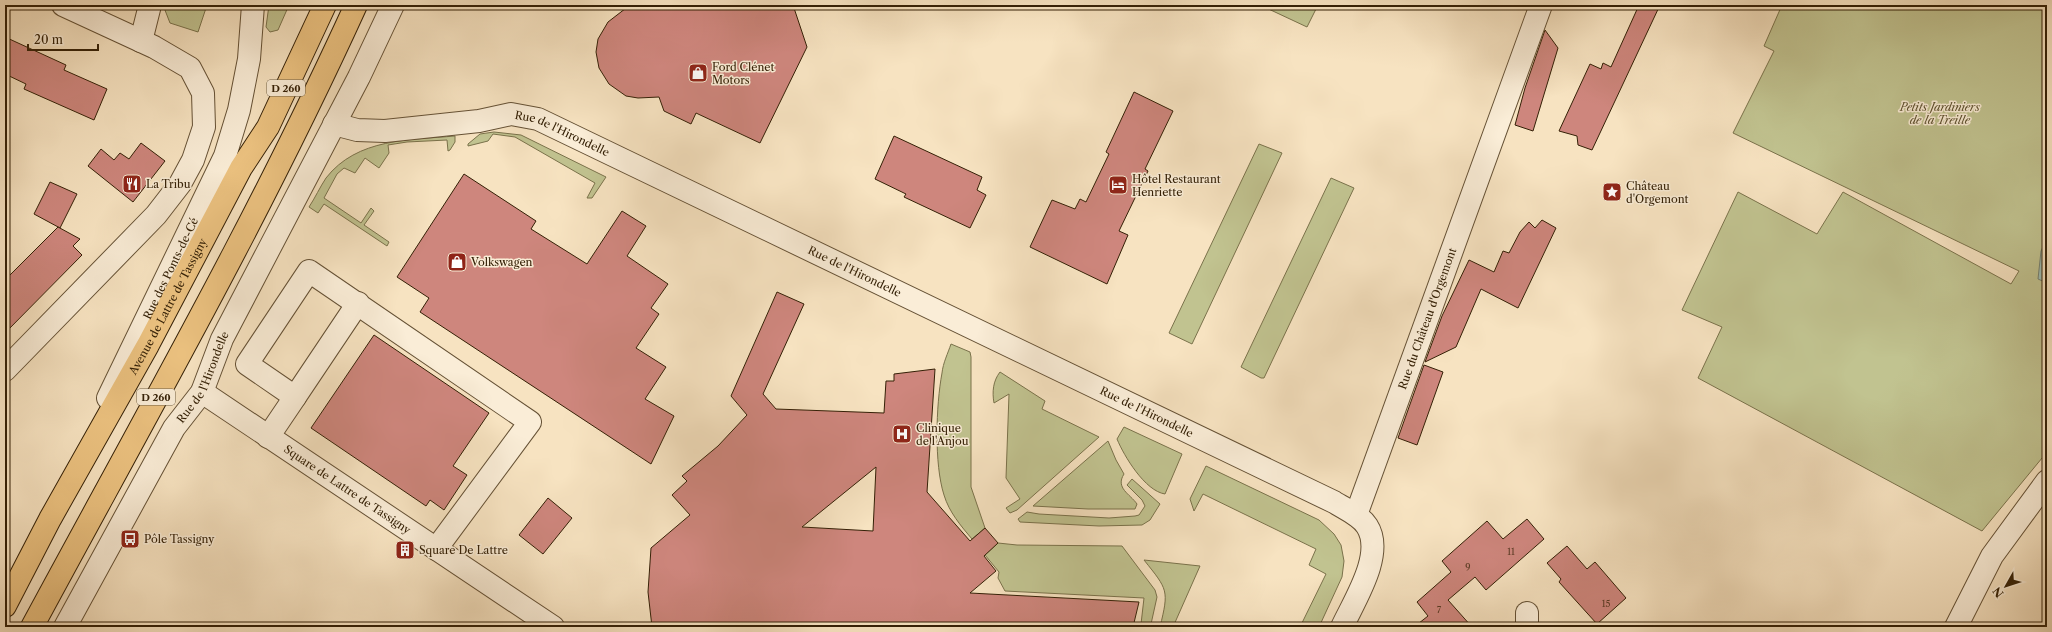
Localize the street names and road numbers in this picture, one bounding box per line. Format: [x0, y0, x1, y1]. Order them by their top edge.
road number: D 260 [267, 80, 305, 96]
street label: Rue de l'Hirondelle [514, 108, 612, 159]
street label: Rue des Ponts-de-Cé [140, 215, 201, 322]
street label: Avenue de Lattre de Tassigny [125, 235, 210, 378]
street label: Rue de l'Hirondelle [806, 243, 904, 300]
street label: Rue du Château d'Orgemont [1395, 246, 1459, 391]
street label: Rue de l'Hirondelle [173, 329, 232, 426]
street label: Rue de l'Hirondelle [1098, 383, 1196, 440]
road number: D 260 [137, 389, 175, 405]
street label: Square de Lattre de Tassigny [281, 442, 414, 537]

